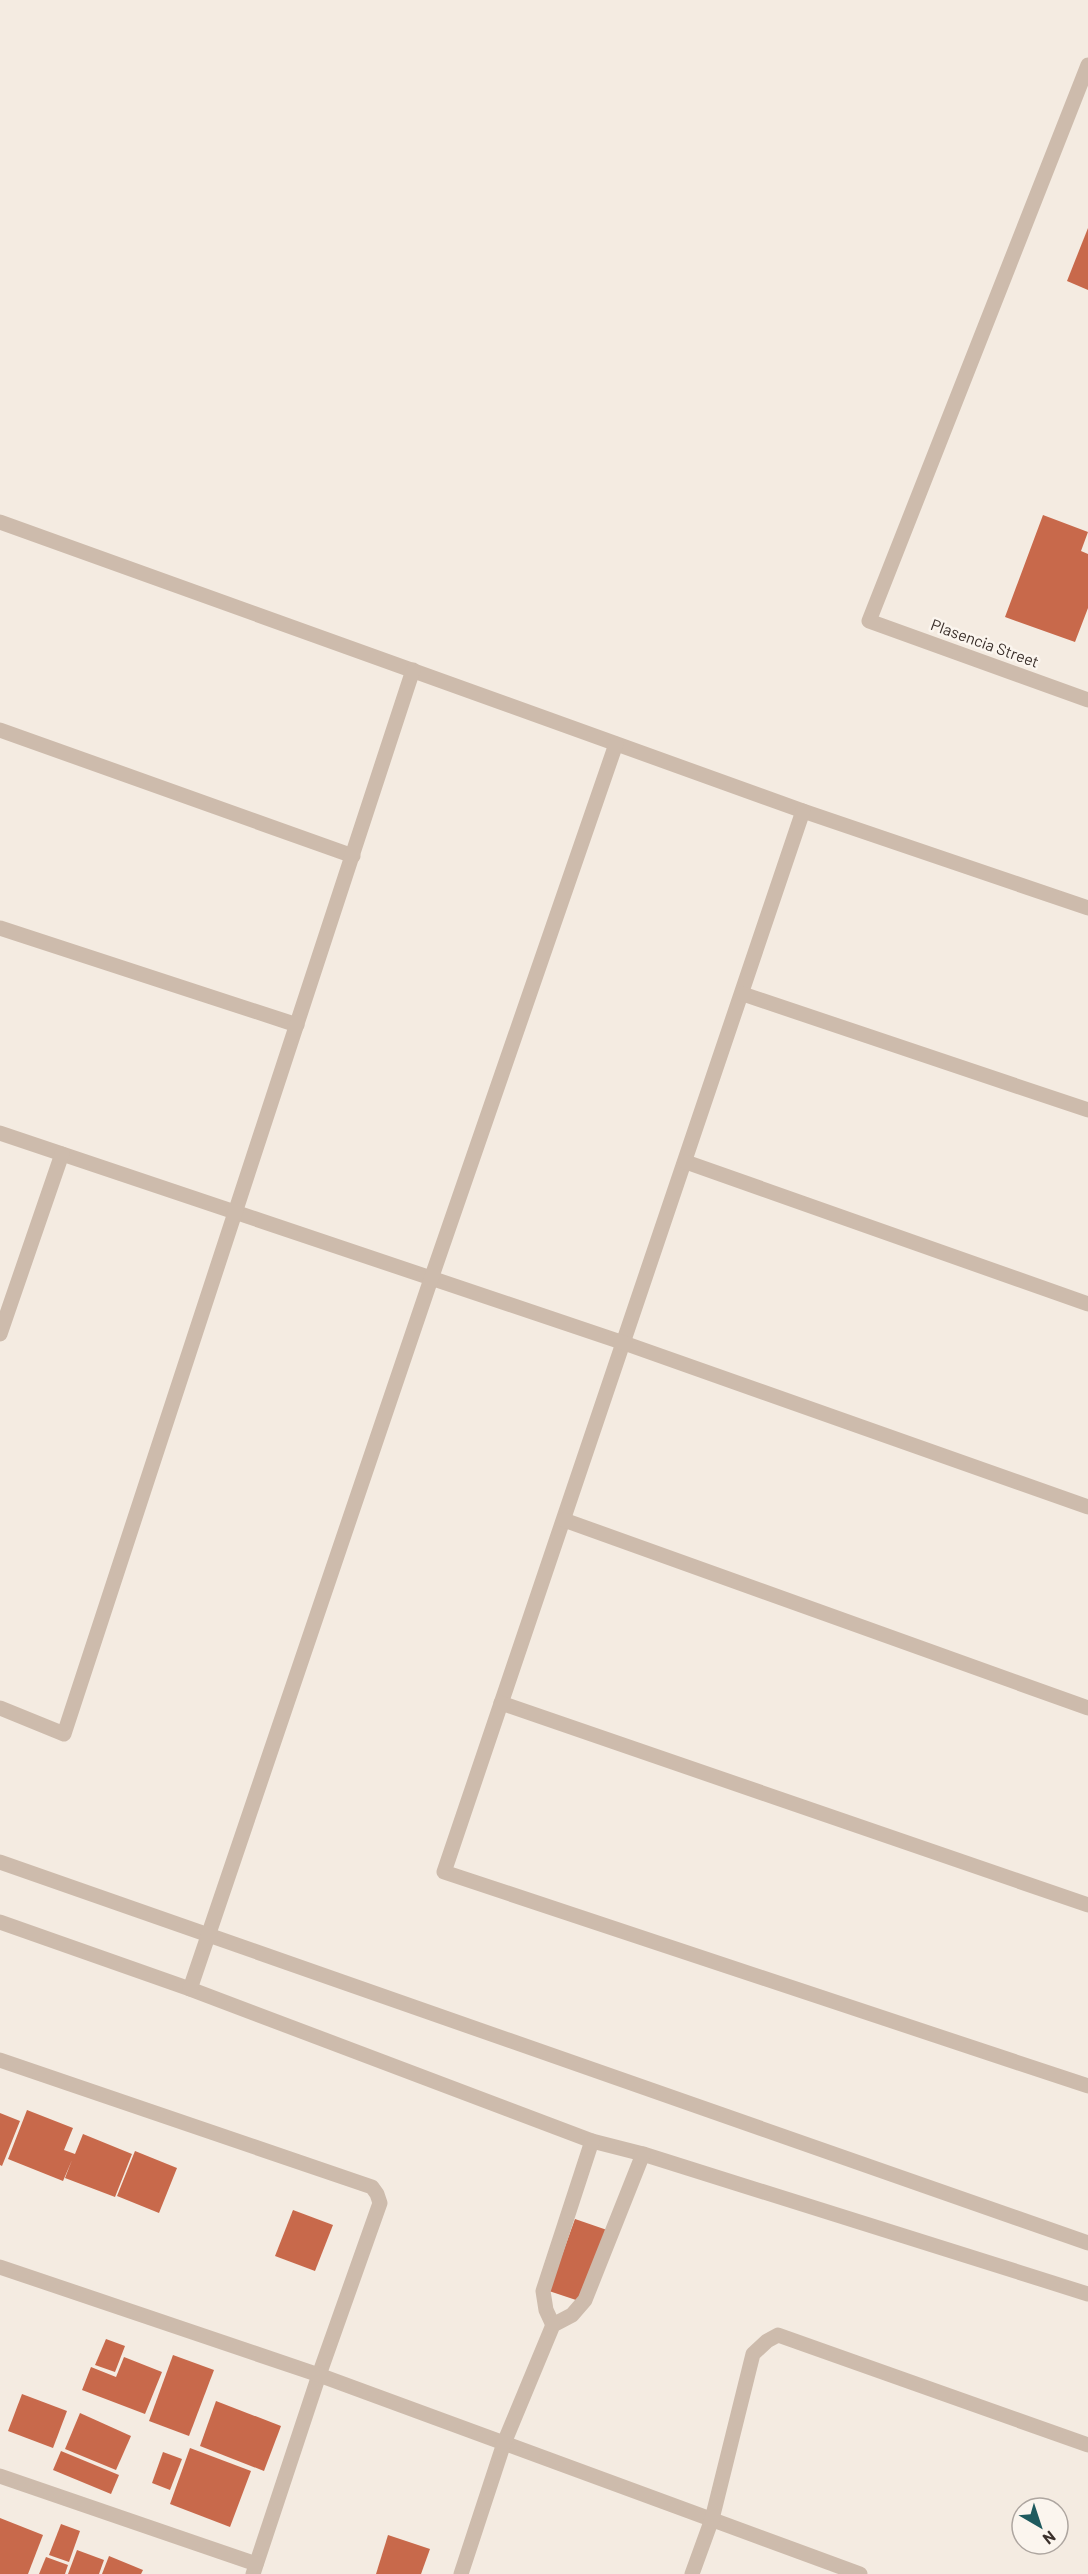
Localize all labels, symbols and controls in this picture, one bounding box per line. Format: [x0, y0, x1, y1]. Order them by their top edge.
street label: Plasencia Street [929, 614, 1042, 671]
north arrow [1010, 2496, 1070, 2556]
text: N [1040, 2527, 1060, 2549]

